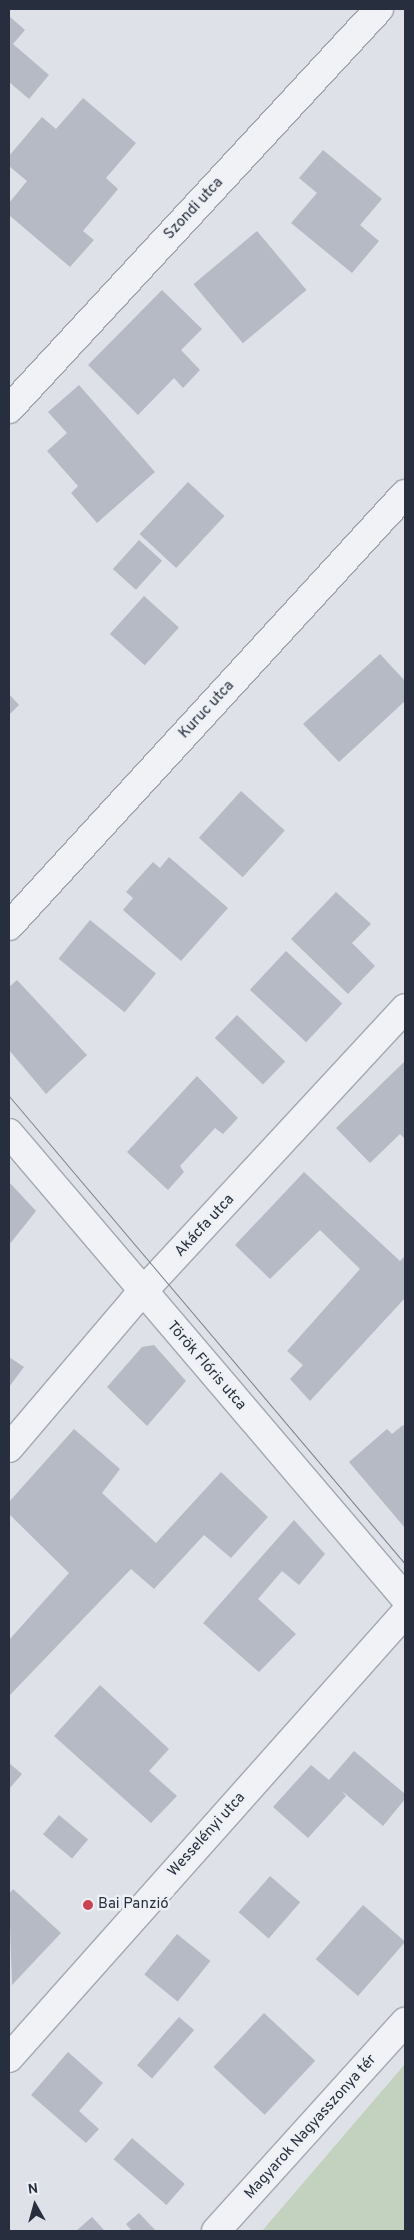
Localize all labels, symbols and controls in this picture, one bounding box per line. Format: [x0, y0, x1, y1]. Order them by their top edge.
street label: Szondi utca [161, 174, 227, 244]
street label: Kuruc utca [176, 677, 238, 743]
street label: Akácfa utca [172, 1191, 238, 1261]
street label: Török Flóris utca [162, 1318, 250, 1414]
street label: Wesselényi utca [164, 1789, 250, 1881]
place label: Bai Panzió [98, 1896, 169, 1914]
marker: Bai Panzió [82, 1899, 94, 1911]
street label: Magyarok Nagyasszonya tér [241, 2051, 381, 2203]
north arrow [10, 2180, 60, 2230]
text: N [27, 2181, 39, 2199]

